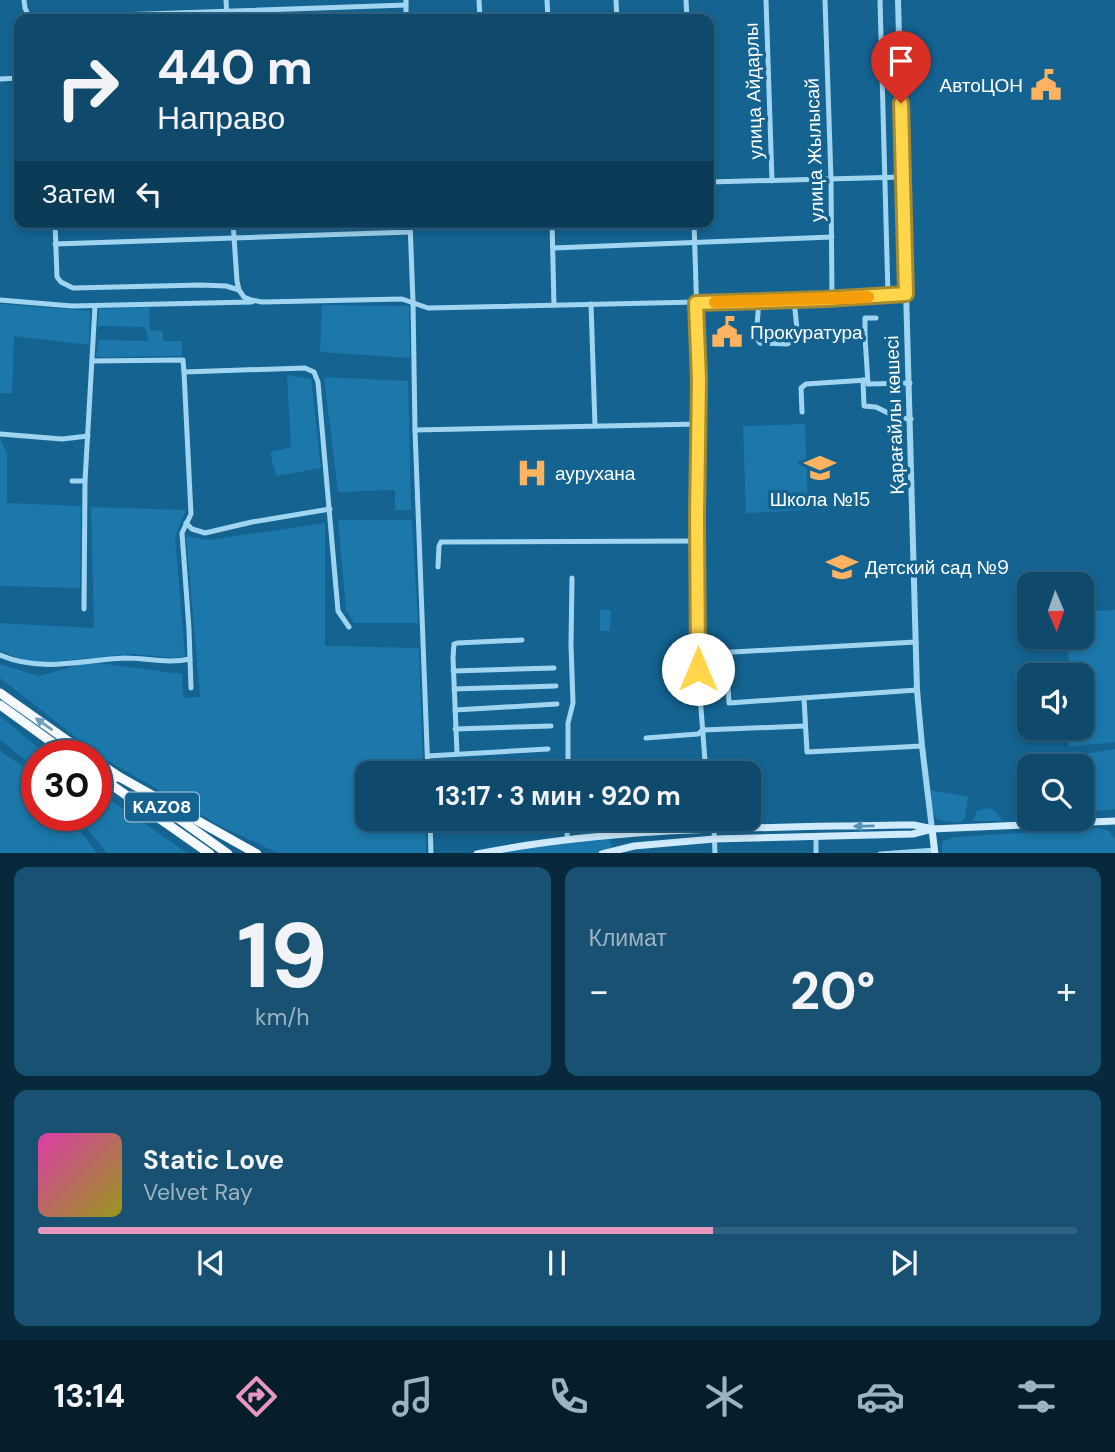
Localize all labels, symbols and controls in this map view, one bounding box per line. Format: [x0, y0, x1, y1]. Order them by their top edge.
street label: улица Айдарлы [739, 22, 768, 160]
pin [871, 31, 931, 103]
text: 440 m [157, 35, 313, 99]
icon: right [42, 42, 133, 133]
icon: arrive [882, 42, 920, 80]
public building icon: АвтоЦОН [1029, 68, 1063, 102]
place label: АвтоЦОН [939, 73, 1023, 98]
street label: улица Жылысай [799, 78, 830, 222]
text: Направо [157, 97, 285, 139]
icon: left [130, 175, 168, 213]
text: Затем [42, 177, 116, 211]
public building icon: Прокуратура [710, 315, 744, 349]
place label: Прокуратура [750, 320, 863, 345]
street label: Қарағайлы көшесі [879, 335, 910, 495]
school or university icon: Школа №15 [803, 451, 837, 485]
hospital icon: аурухана [515, 456, 549, 490]
place label: аурухана [555, 461, 636, 486]
place label: Школа №15 [770, 487, 870, 512]
school or university icon: Детский сад №9 [825, 550, 859, 584]
place label: Детский сад №9 [865, 555, 1009, 580]
north arrow [1017, 572, 1094, 649]
map controls [1017, 572, 1094, 831]
position arrow [661, 632, 735, 706]
button: sound [1017, 663, 1094, 740]
one-way arrow [35, 717, 53, 731]
speed limit sign: 30 [21, 740, 112, 831]
button: search [1017, 754, 1094, 831]
text: 13:17 · 3 мин · 920 m [435, 779, 681, 813]
road number: KAZ08 [125, 792, 199, 822]
one-way arrow [853, 820, 875, 831]
text: 19 [237, 897, 328, 1015]
text: Климат [589, 923, 667, 953]
text: 20° [790, 957, 875, 1025]
text: − [589, 966, 609, 1016]
text: + [1056, 966, 1077, 1016]
text: km/h [255, 1002, 309, 1032]
text: Static Love [143, 1143, 284, 1177]
text: Velvet Ray [143, 1177, 253, 1207]
icon: previous [192, 1244, 230, 1282]
icon: pause [538, 1244, 576, 1282]
icon: next [885, 1244, 923, 1282]
icon: directions [232, 1372, 281, 1421]
icon: music [388, 1372, 437, 1421]
icon: phone [544, 1372, 593, 1421]
icon: climate [700, 1372, 749, 1421]
icon: car [856, 1372, 905, 1421]
icon: filters [1012, 1372, 1061, 1421]
text: 13:14 [54, 1375, 125, 1417]

